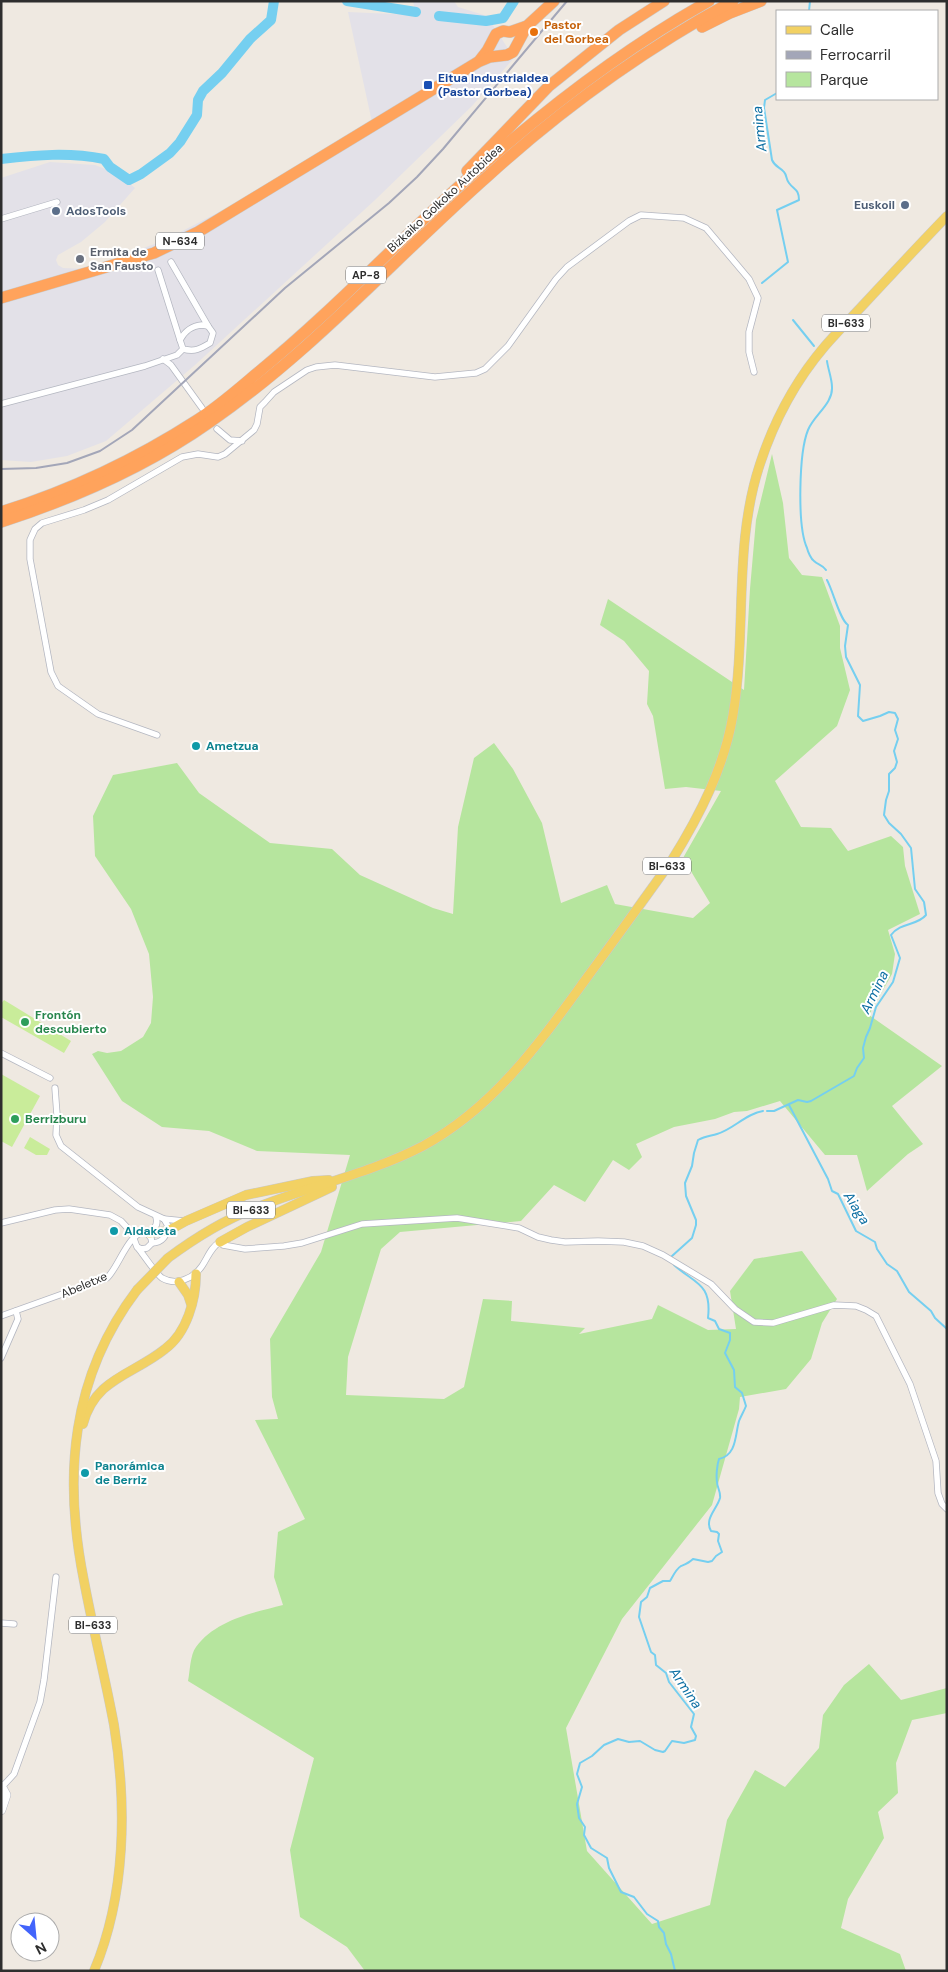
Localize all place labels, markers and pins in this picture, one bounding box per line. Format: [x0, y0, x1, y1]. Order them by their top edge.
place label: Pastor del Gorbea [544, 17, 609, 47]
marker: Pastor del Gorbea [528, 26, 540, 38]
place label: Eitua Industrialdea (Pastor Gorbea) [438, 70, 549, 100]
marker: Eitua Industrialdea (Pastor Gorbea) [422, 79, 434, 91]
place label: Euskoil [854, 197, 895, 213]
marker: Euskoil [899, 199, 911, 211]
place label: AdosTools [66, 203, 126, 219]
marker: AdosTools [50, 205, 62, 217]
place label: Ermita de San Fausto [90, 244, 154, 274]
marker: Ermita de San Fausto [74, 253, 86, 265]
place label: Ametzua [206, 738, 258, 754]
marker: Ametzua [190, 740, 202, 752]
place label: Frontón descubierto [35, 1007, 107, 1037]
marker: Frontón descubierto [19, 1016, 31, 1028]
place label: Berrizburu [25, 1111, 86, 1127]
marker: Berrizburu [9, 1113, 21, 1125]
place label: Aldaketa [124, 1223, 176, 1239]
marker: Aldaketa [108, 1225, 120, 1237]
place label: Panorámica de Berriz [95, 1458, 165, 1488]
marker: Panorámica de Berriz [79, 1467, 91, 1479]

